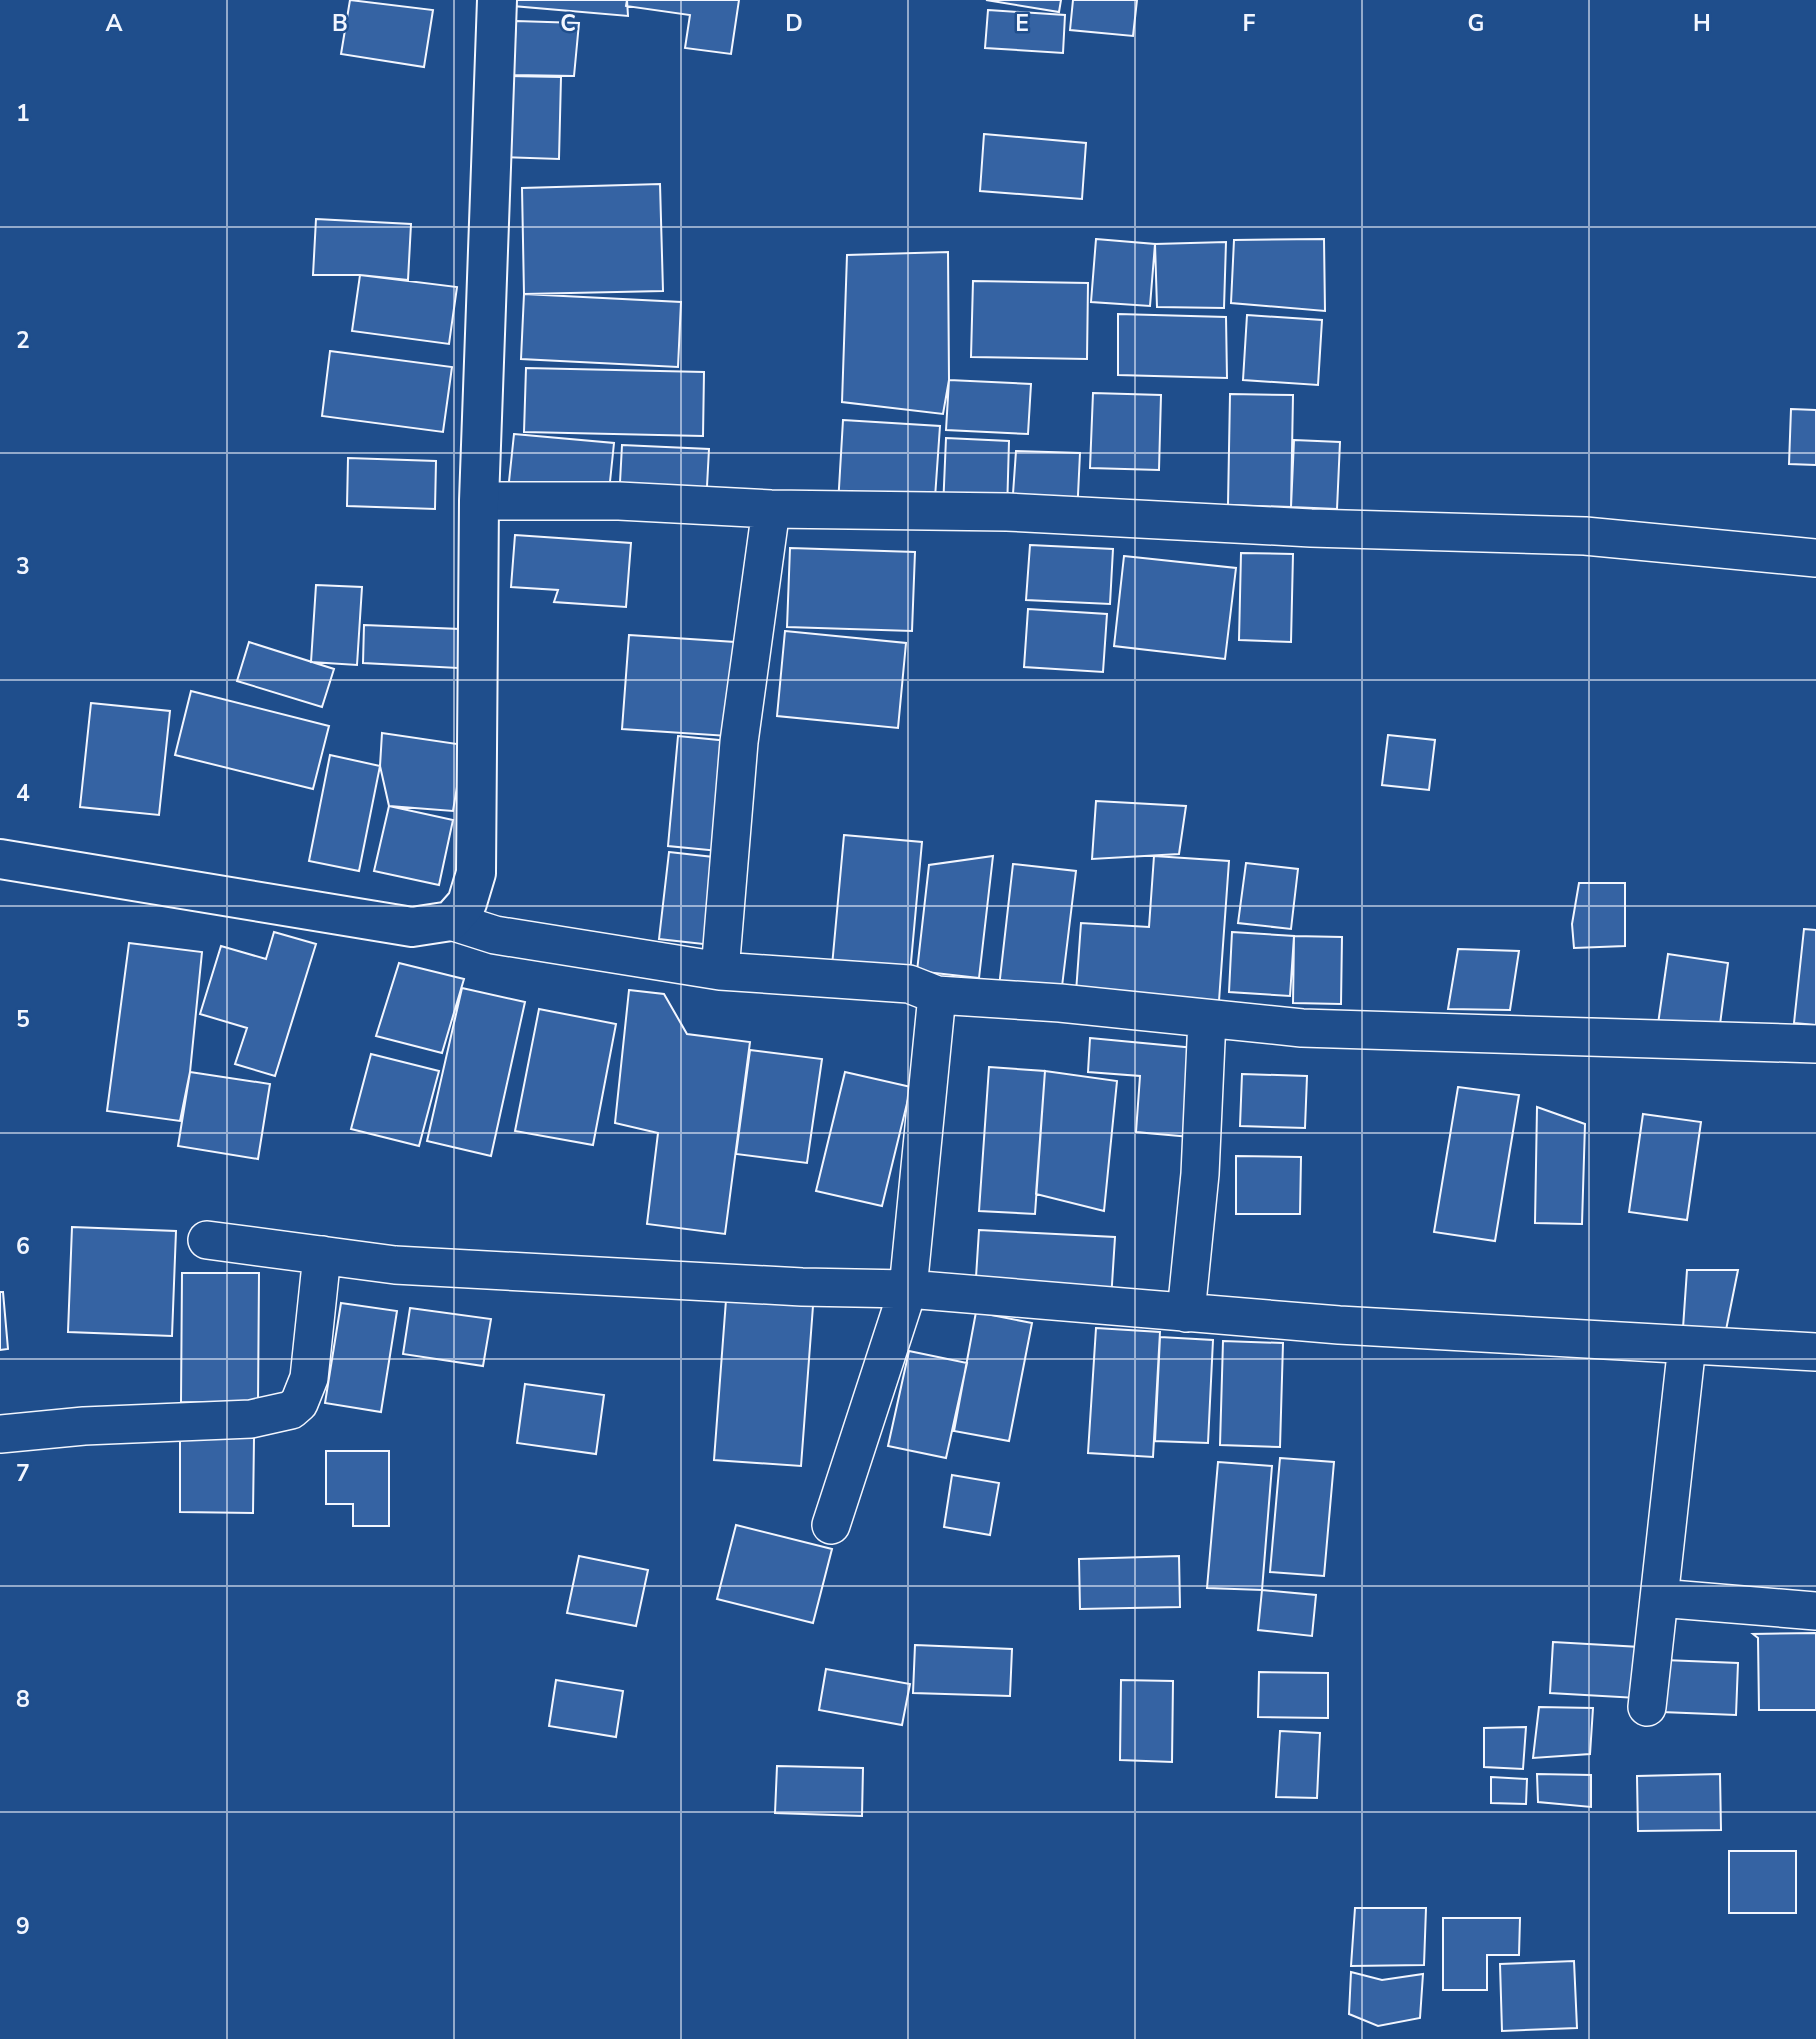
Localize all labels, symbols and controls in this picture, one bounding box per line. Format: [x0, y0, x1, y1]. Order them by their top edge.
text: A [105, 8, 123, 39]
text: B [332, 8, 348, 39]
text: C [560, 8, 576, 39]
text: D [785, 8, 803, 39]
text: E [1015, 8, 1029, 39]
text: F [1243, 8, 1256, 39]
text: G [1468, 8, 1484, 39]
text: H [1693, 8, 1711, 39]
text: 1 [16, 98, 30, 129]
text: 2 [16, 325, 30, 356]
text: 3 [16, 551, 30, 582]
text: 4 [16, 778, 30, 809]
text: 5 [16, 1004, 30, 1035]
text: 6 [16, 1231, 30, 1262]
text: 7 [16, 1458, 30, 1489]
text: 8 [16, 1684, 30, 1715]
text: 9 [16, 1911, 30, 1942]

